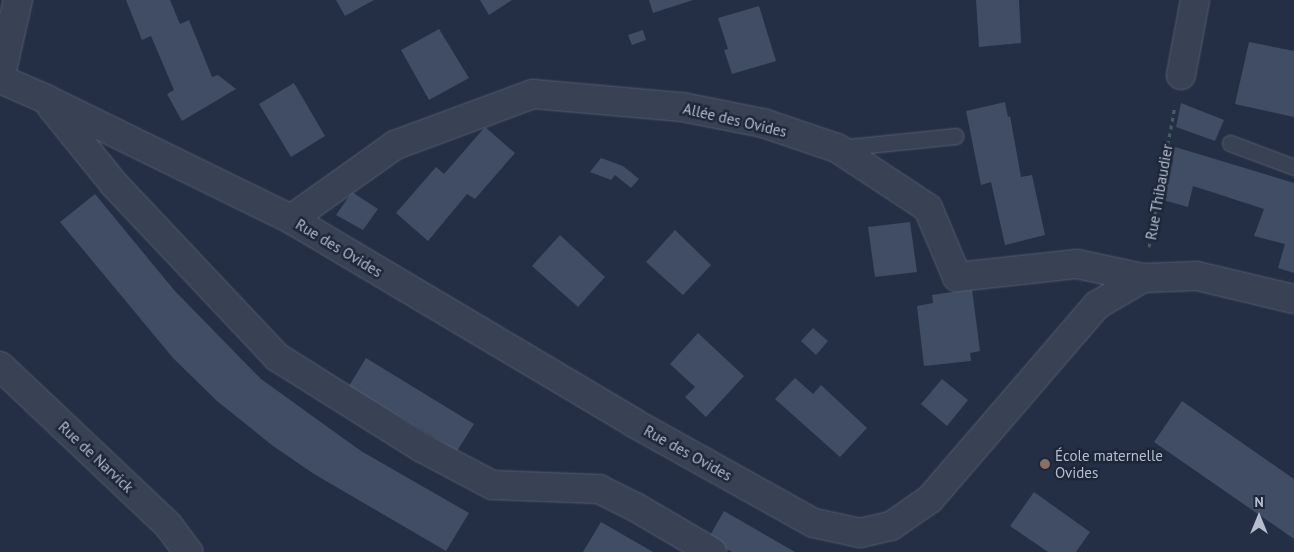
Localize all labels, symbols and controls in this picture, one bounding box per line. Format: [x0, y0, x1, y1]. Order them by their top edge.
street label: Allée des Ovides [681, 99, 789, 141]
street label: Rue Thibaudier [1142, 142, 1176, 242]
street label: Rue des Ovides [292, 215, 386, 281]
street label: Rue de Narvick [55, 418, 137, 496]
street label: Rue des Ovides [641, 421, 735, 485]
place label: École maternelle Ovides [1055, 446, 1163, 481]
marker: École maternelle Ovides [1039, 458, 1051, 470]
north arrow [1234, 492, 1284, 542]
text: N [1254, 493, 1264, 511]

